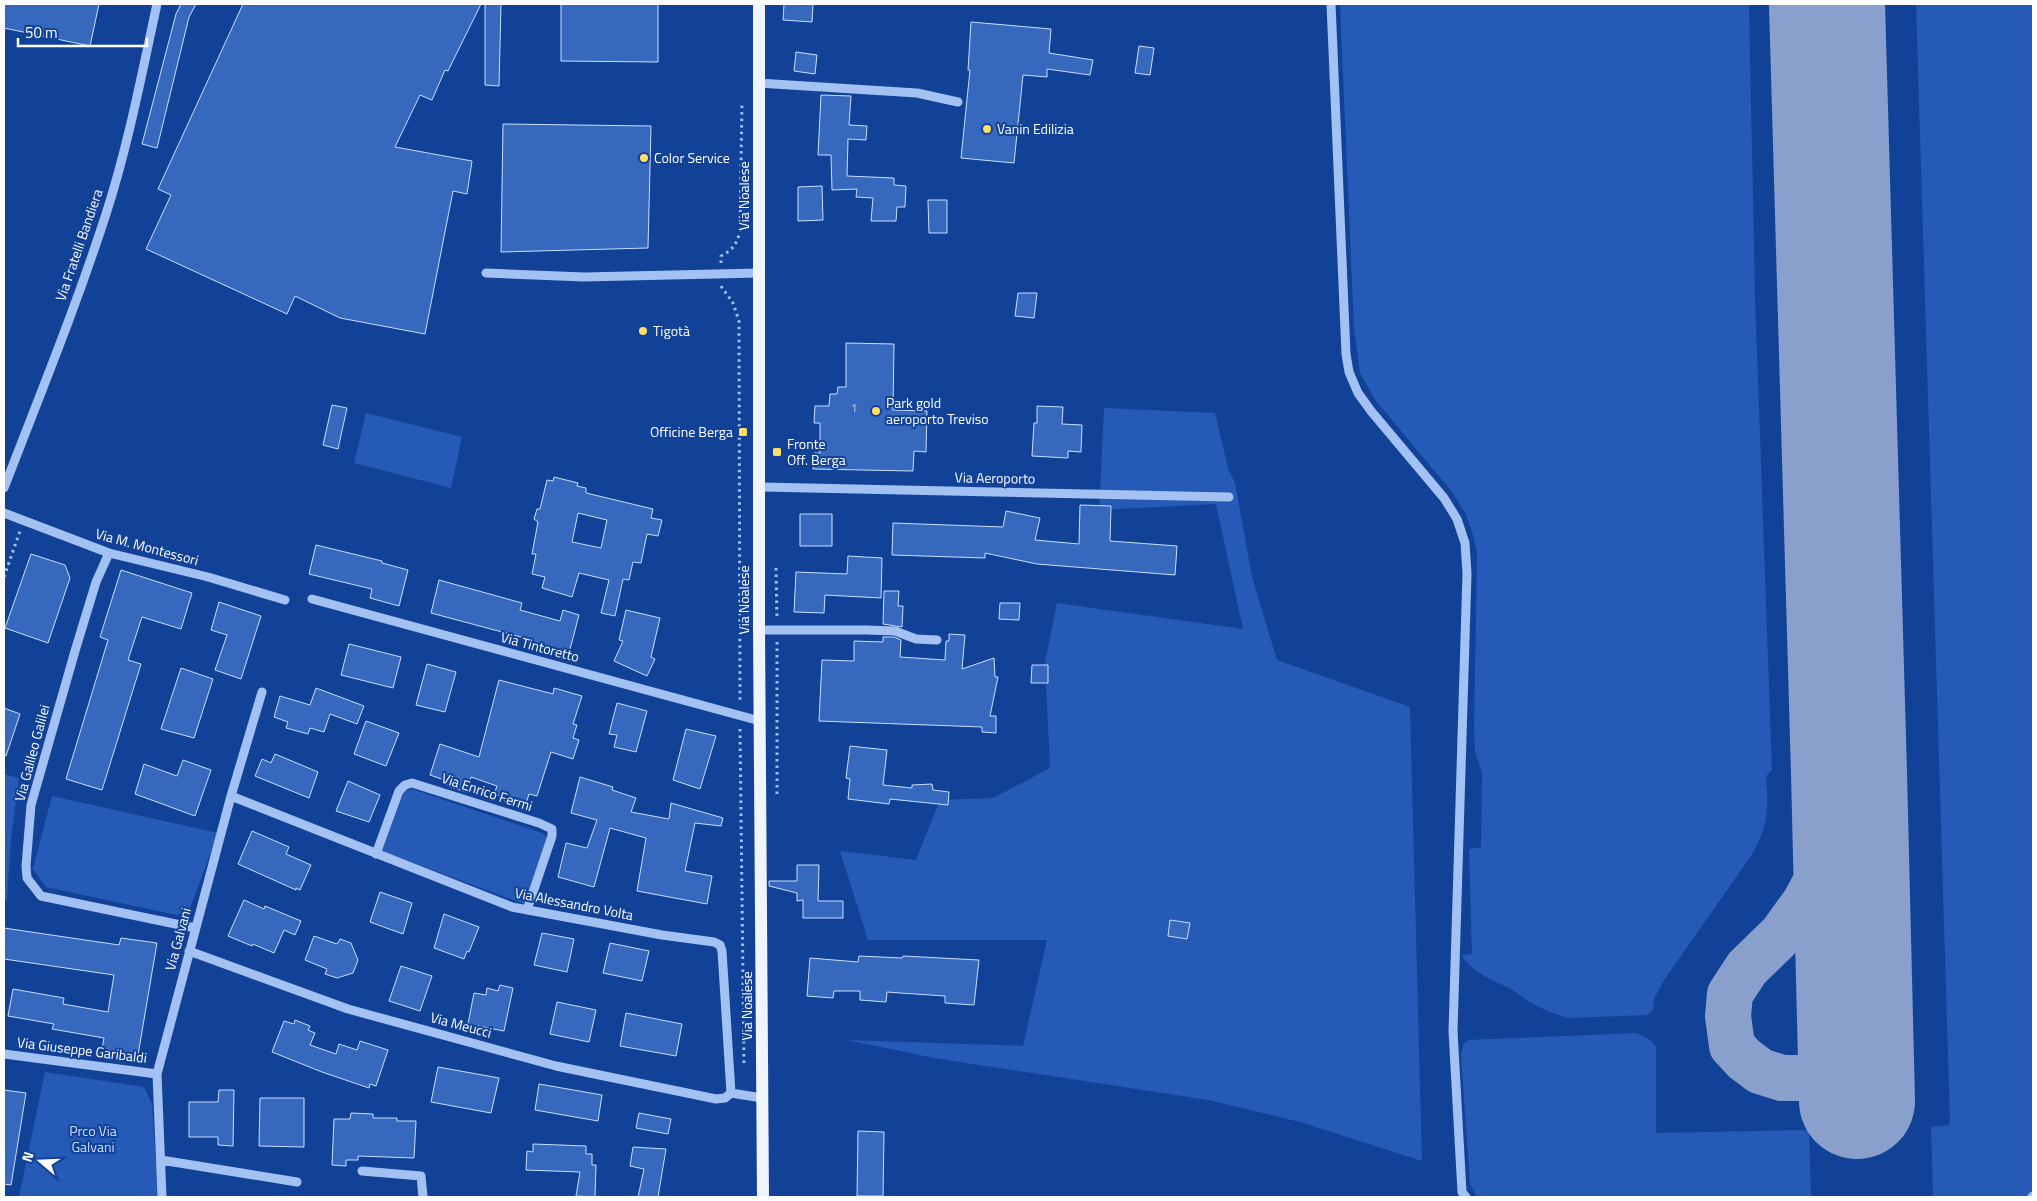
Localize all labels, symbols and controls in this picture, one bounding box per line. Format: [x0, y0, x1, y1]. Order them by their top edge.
scale bar [18, 15, 146, 47]
text: 50 m [25, 21, 58, 44]
place label: Vanin Edilizia [997, 118, 1074, 139]
marker: Vanin Edilizia [981, 123, 993, 135]
place label: Color Service [654, 147, 730, 168]
marker: Color Service [638, 152, 650, 164]
street label: Via Noalese [733, 162, 754, 231]
street label: Via Fratelli Bandiera [49, 186, 108, 304]
place label: Tigotà [653, 320, 690, 341]
marker: Tigotà [637, 325, 649, 337]
place label: Park gold aeroporto Treviso [886, 392, 989, 429]
house number: 1 [851, 400, 857, 416]
marker: Park gold aeroporto Treviso [870, 405, 882, 417]
place label: Officine Berga [650, 421, 733, 442]
marker: Officine Berga [737, 426, 749, 438]
place label: Fronte Off. Berga [787, 433, 846, 470]
marker: Fronte Off. Berga [771, 446, 783, 458]
street label: Via Aeroporto [955, 466, 1036, 489]
street label: Via M. Montessori [93, 523, 201, 570]
street label: Via Noalese [733, 566, 754, 635]
street label: Via Tintoretto [499, 626, 582, 667]
street label: Via Galileo Galilei [9, 702, 55, 804]
street label: Via Enrico Fermi [439, 767, 535, 816]
street label: Via Alessandro Volta [513, 882, 635, 925]
street label: Via Galvani [159, 905, 196, 973]
street label: Via Noalese [736, 972, 757, 1041]
street label: Via Meucci [428, 1006, 494, 1043]
street label: Via Giuseppe Garibaldi [16, 1031, 148, 1068]
park label: Prco Via Galvani [69, 1120, 117, 1157]
north arrow [15, 1136, 65, 1186]
text: N [16, 1149, 39, 1165]

